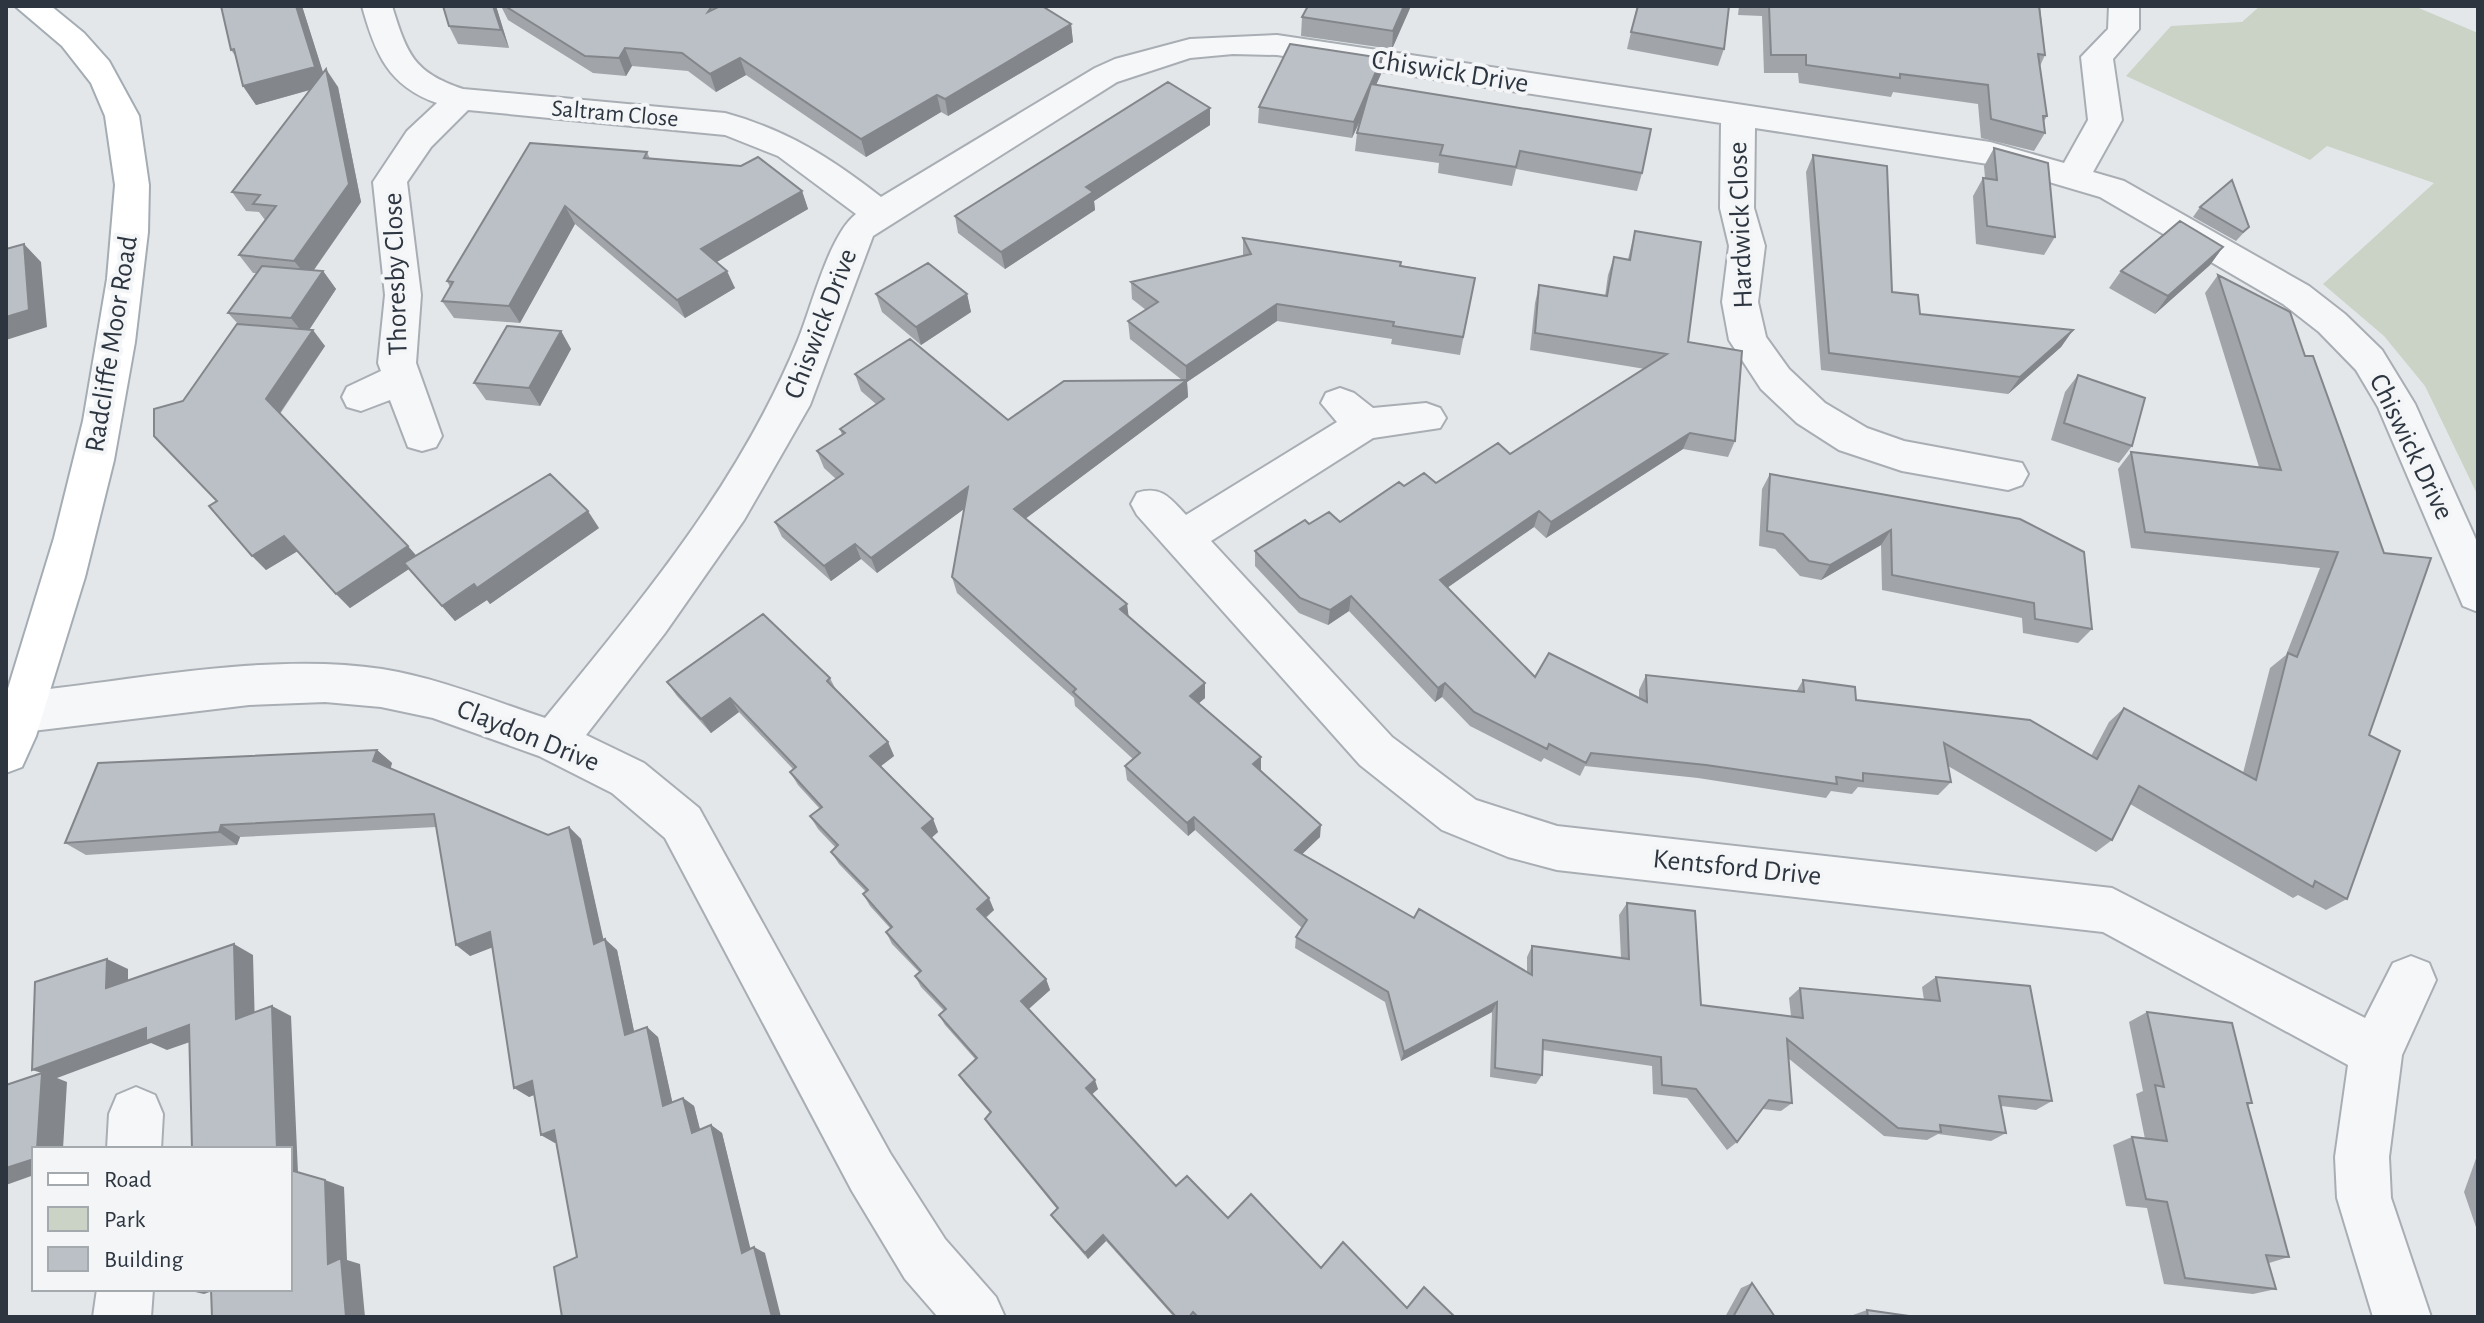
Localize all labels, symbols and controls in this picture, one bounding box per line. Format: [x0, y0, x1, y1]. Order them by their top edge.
street label: Chiswick Drive [1370, 46, 1530, 98]
street label: Saltram Close [551, 97, 679, 131]
street label: Hardwick Close [1724, 141, 1758, 309]
street label: Thoresby Close [379, 192, 413, 356]
street label: Radcliffe Moor Road [81, 234, 143, 454]
street label: Chiswick Drive [780, 245, 862, 403]
street label: Chiswick Drive [2364, 370, 2458, 524]
street label: Claydon Drive [453, 695, 603, 777]
street label: Kentsford Drive [1651, 845, 1823, 891]
legend [32, 1147, 292, 1291]
text: Road [104, 1168, 152, 1192]
text: Park [104, 1208, 145, 1232]
text: Building [104, 1248, 183, 1272]

